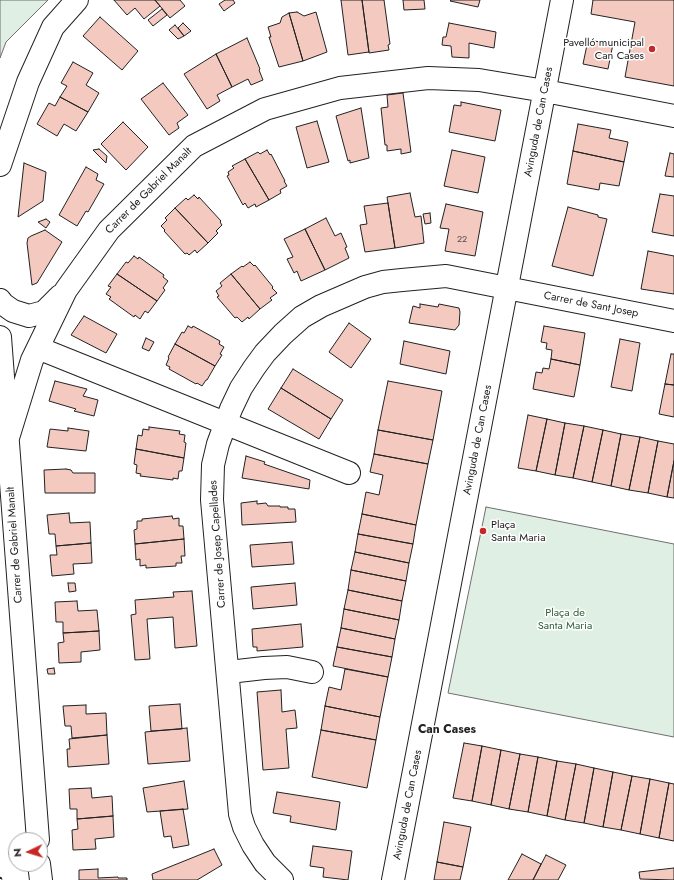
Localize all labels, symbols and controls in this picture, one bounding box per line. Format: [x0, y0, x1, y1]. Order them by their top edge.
place label: Pavelló municipal Can Cases [563, 36, 644, 62]
marker: Pavelló municipal Can Cases [647, 44, 657, 54]
street label: Avinguda de Can Cases [522, 66, 556, 178]
street label: Carrer de Gabriel Manalt [103, 145, 195, 237]
house number: 22 [457, 235, 467, 245]
street label: Carrer de Sant Josep [543, 289, 639, 321]
street label: Avinguda de Can Cases [461, 384, 495, 496]
street label: Carrer de Josep Capellades [207, 480, 229, 608]
street label: Carrer de Gabriel Manalt [4, 486, 26, 604]
place label: Plaça Santa Maria [491, 518, 545, 544]
marker: Plaça Santa Maria [478, 526, 488, 536]
park label: Plaça de Santa Maria [538, 606, 592, 632]
district label: Can Cases [418, 723, 476, 737]
street label: Avinguda de Can Cases [391, 749, 425, 861]
north arrow [8, 832, 48, 872]
text: N [9, 848, 25, 858]

